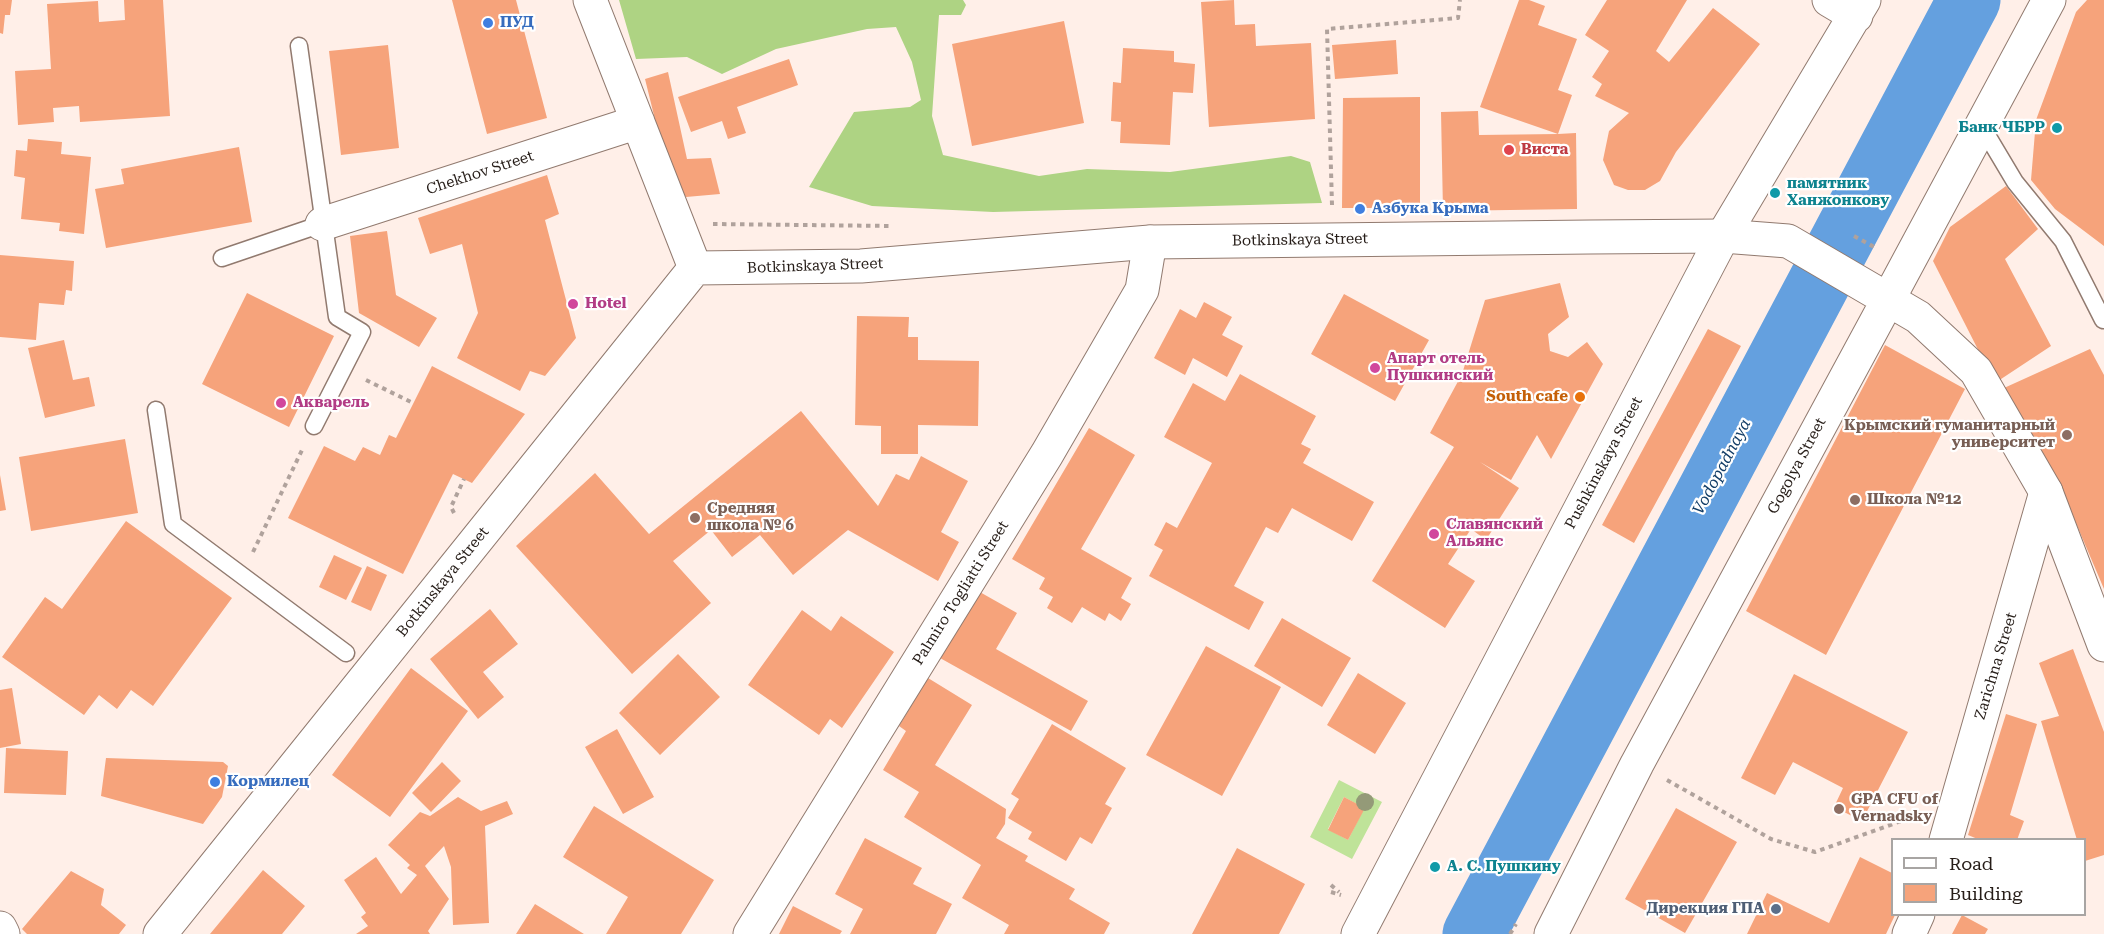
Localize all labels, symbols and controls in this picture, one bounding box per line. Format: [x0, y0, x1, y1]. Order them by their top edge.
place label: ПУД [500, 14, 534, 32]
marker: ПУД [481, 16, 495, 30]
place label: Банк ЧБРР [1958, 119, 2045, 137]
marker: Банк ЧБРР [2050, 121, 2064, 135]
place label: Виста [1521, 141, 1568, 159]
marker: Виста [1502, 143, 1516, 157]
street label: Chekhov Street [424, 147, 536, 199]
place label: памятник Ханжонкову [1787, 175, 1889, 210]
marker: памятник Ханжонкову [1768, 186, 1782, 200]
place label: Азбука Крыма [1372, 200, 1489, 218]
marker: Азбука Крыма [1353, 202, 1367, 216]
street label: Botkinskaya Street [1232, 230, 1368, 250]
street label: Botkinskaya Street [747, 255, 883, 277]
place label: Hotel [585, 295, 626, 313]
marker: Hotel [566, 297, 580, 311]
place label: Апарт отель Пушкинский [1387, 350, 1493, 385]
marker: Апарт отель Пушкинский [1368, 361, 1382, 375]
place label: South cafe [1486, 388, 1568, 406]
marker: South cafe [1573, 390, 1587, 404]
place label: Акварель [293, 394, 369, 412]
street label: Pushkinskaya Street [1562, 394, 1646, 532]
marker: Акварель [274, 396, 288, 410]
street label: Gogolya Street [1764, 415, 1830, 517]
water label: Vodopadnaya [1689, 416, 1755, 518]
place label: Крымский гуманитарный университет [1844, 417, 2055, 452]
marker: Крымский гуманитарный университет [2060, 428, 2074, 442]
place label: Школа №12 [1867, 491, 1961, 509]
marker: Школа №12 [1848, 493, 1862, 507]
place label: Средняя школа № 6 [707, 500, 794, 535]
marker: Средняя школа № 6 [688, 511, 702, 525]
place label: Славянский Альянс [1446, 516, 1543, 551]
street label: Palmiro Togliatti Street [909, 518, 1013, 668]
street label: Botkinskaya Street [393, 523, 493, 641]
marker: Славянский Альянс [1427, 527, 1441, 541]
street label: Zarichna Street [1971, 610, 2021, 722]
place label: Кормилец [227, 773, 309, 791]
marker: Кормилец [208, 775, 222, 789]
place label: GPA CFU of Vernadsky [1851, 791, 1938, 826]
marker: GPA CFU of Vernadsky [1832, 802, 1846, 816]
legend [1891, 838, 2086, 916]
text: Road [1949, 853, 1993, 874]
place label: А. С. Пушкину [1447, 858, 1561, 876]
marker: А. С. Пушкину [1428, 860, 1442, 874]
text: Building [1949, 883, 2023, 904]
place label: Дирекция ГПА [1646, 900, 1764, 918]
marker: Дирекция ГПА [1769, 902, 1783, 916]

